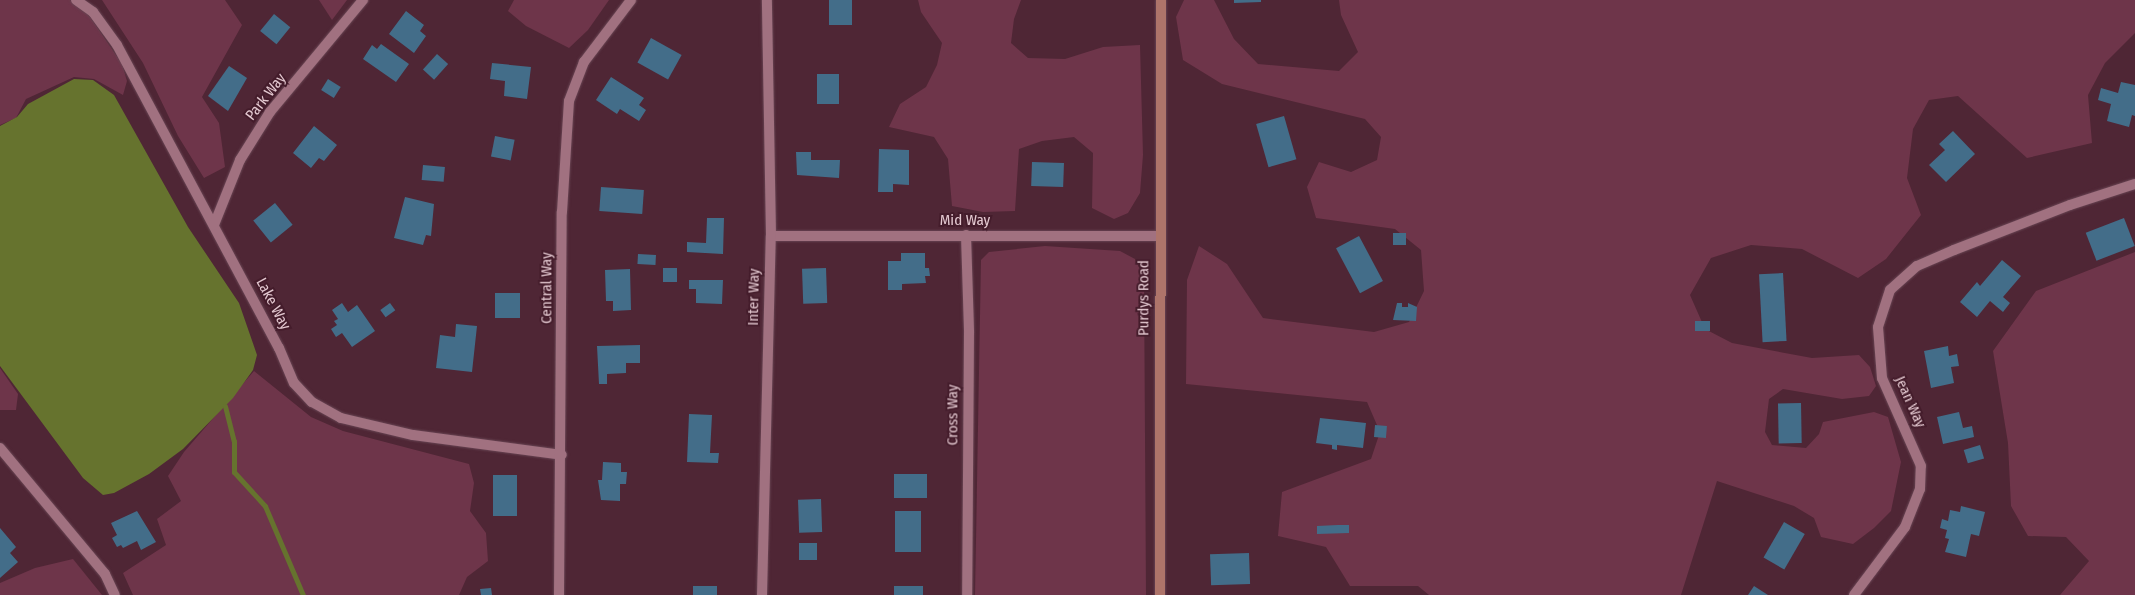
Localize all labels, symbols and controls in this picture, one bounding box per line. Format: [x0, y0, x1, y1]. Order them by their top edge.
street label: Park Way [242, 70, 290, 124]
street label: Mid Way [940, 212, 990, 230]
street label: Central Way [538, 252, 556, 324]
street label: Purdys Road [1135, 260, 1153, 336]
street label: Inter Way [745, 268, 763, 326]
street label: Lake Way [252, 275, 294, 333]
street label: Jean Way [1891, 373, 1929, 431]
street label: Cross Way [944, 385, 962, 445]

